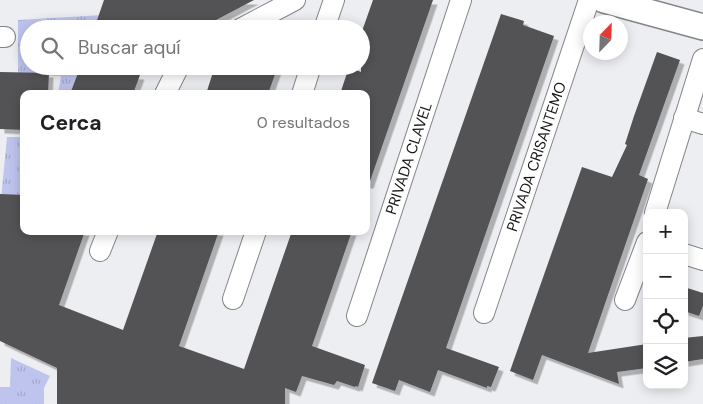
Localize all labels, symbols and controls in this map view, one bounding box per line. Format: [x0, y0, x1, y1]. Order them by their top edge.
north arrow [583, 15, 628, 60]
search box [20, 20, 370, 75]
icon: search [38, 34, 66, 62]
text: Buscar aquí [78, 35, 181, 60]
street label: PRIVADA CRISANTEMO [502, 79, 571, 234]
street label: PRIVADA CLAVEL [381, 100, 437, 217]
text: Cerca [40, 109, 102, 137]
text: 0 resultados [257, 112, 350, 133]
map controls [643, 209, 688, 389]
button: + [643, 209, 688, 254]
button: − [643, 254, 688, 299]
button: locate [643, 299, 688, 344]
button: layers [643, 344, 688, 389]

